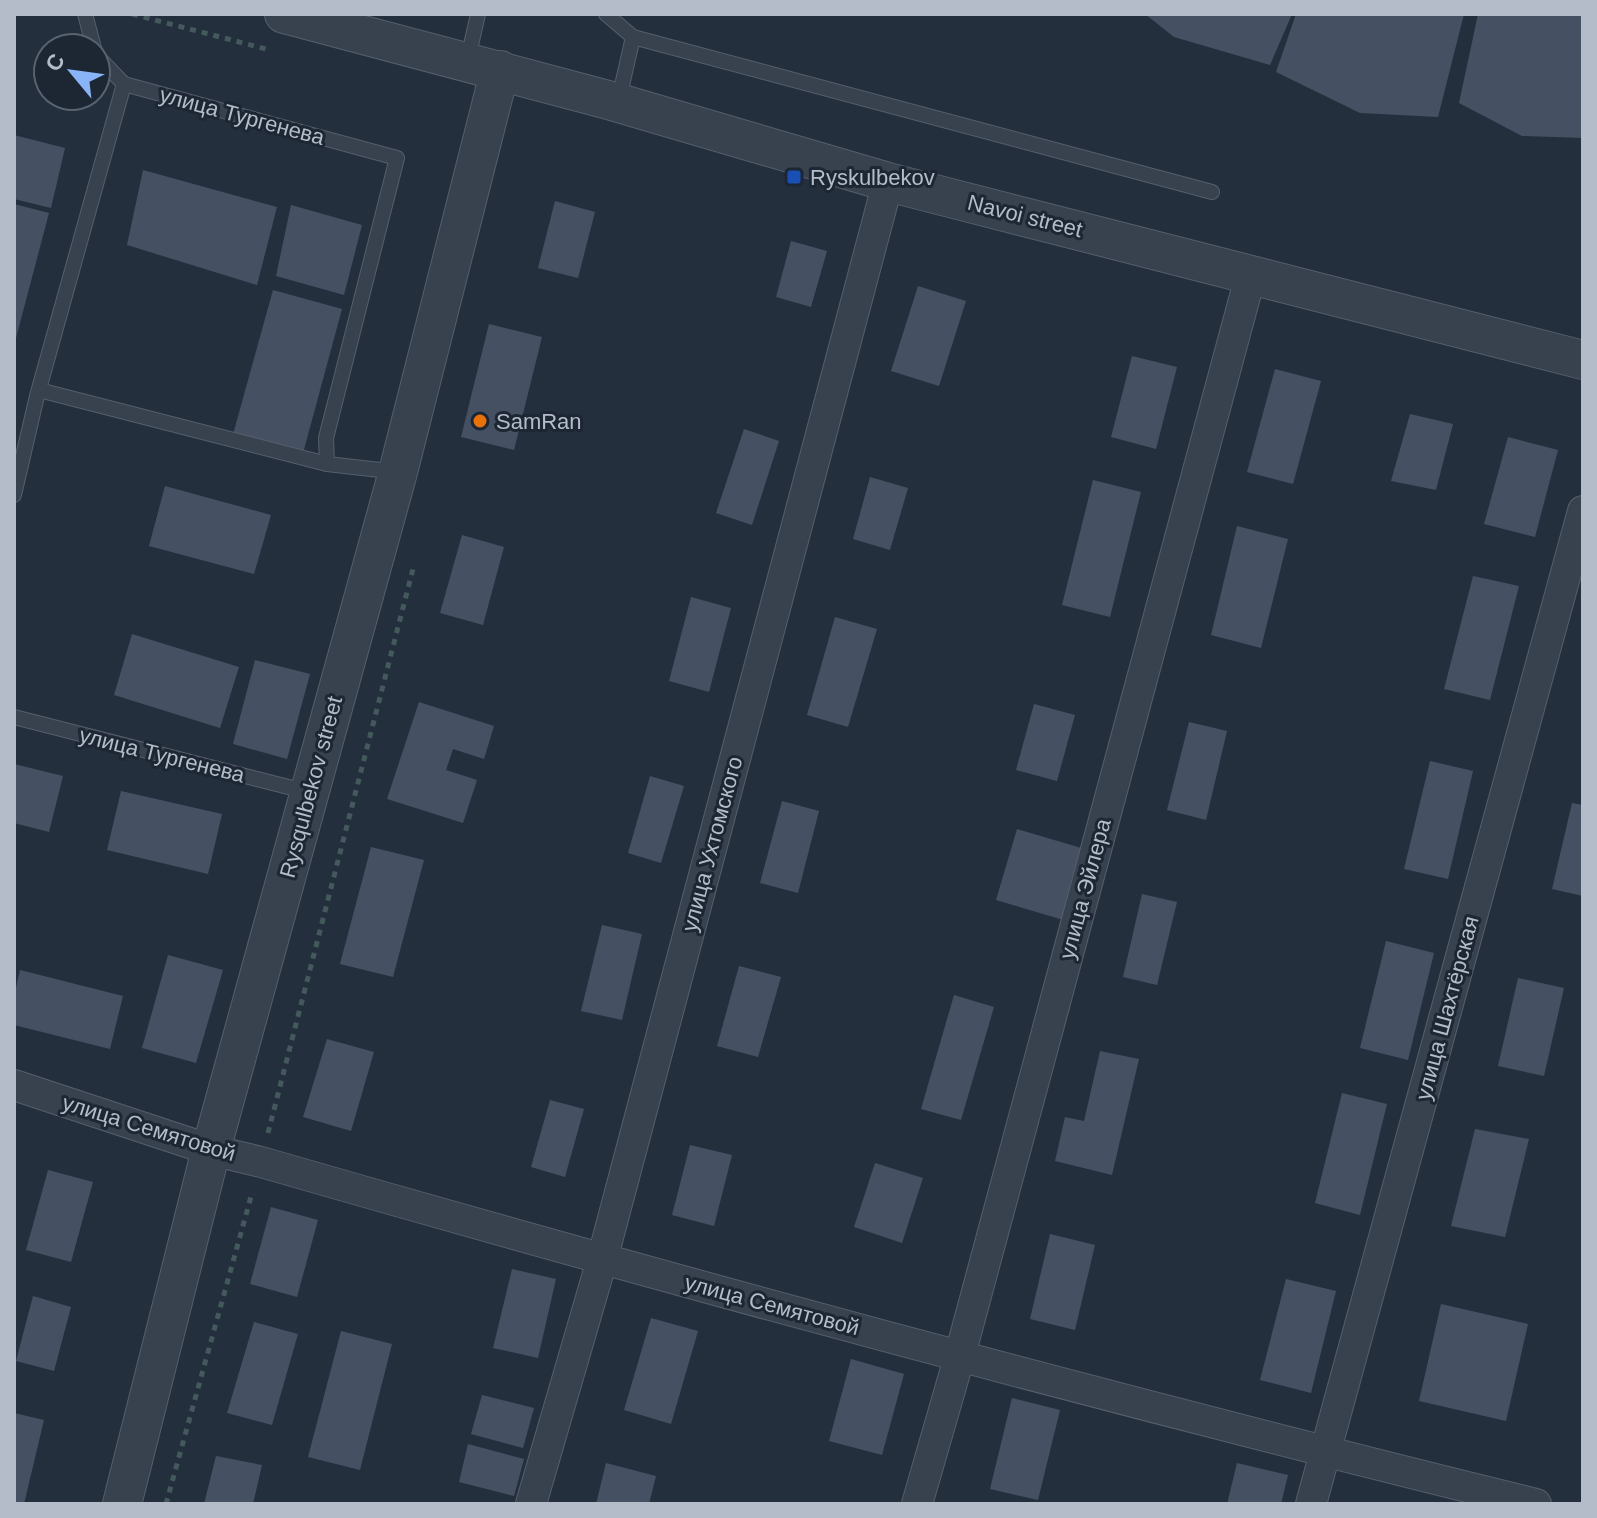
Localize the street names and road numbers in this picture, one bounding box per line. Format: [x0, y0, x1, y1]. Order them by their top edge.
street label: улица Тургенева [157, 82, 328, 150]
street label: Navoi street [965, 190, 1085, 242]
street label: Rysqulbekov street [275, 693, 347, 881]
street label: улица Тургенева [77, 722, 248, 788]
street label: улица Ухтомского [677, 754, 747, 934]
street label: улица Эйлера [1054, 815, 1116, 962]
street label: улица Шахтёрская [1410, 913, 1484, 1103]
street label: улица Семятовой [59, 1090, 239, 1166]
street label: улица Семятовой [682, 1270, 862, 1340]

